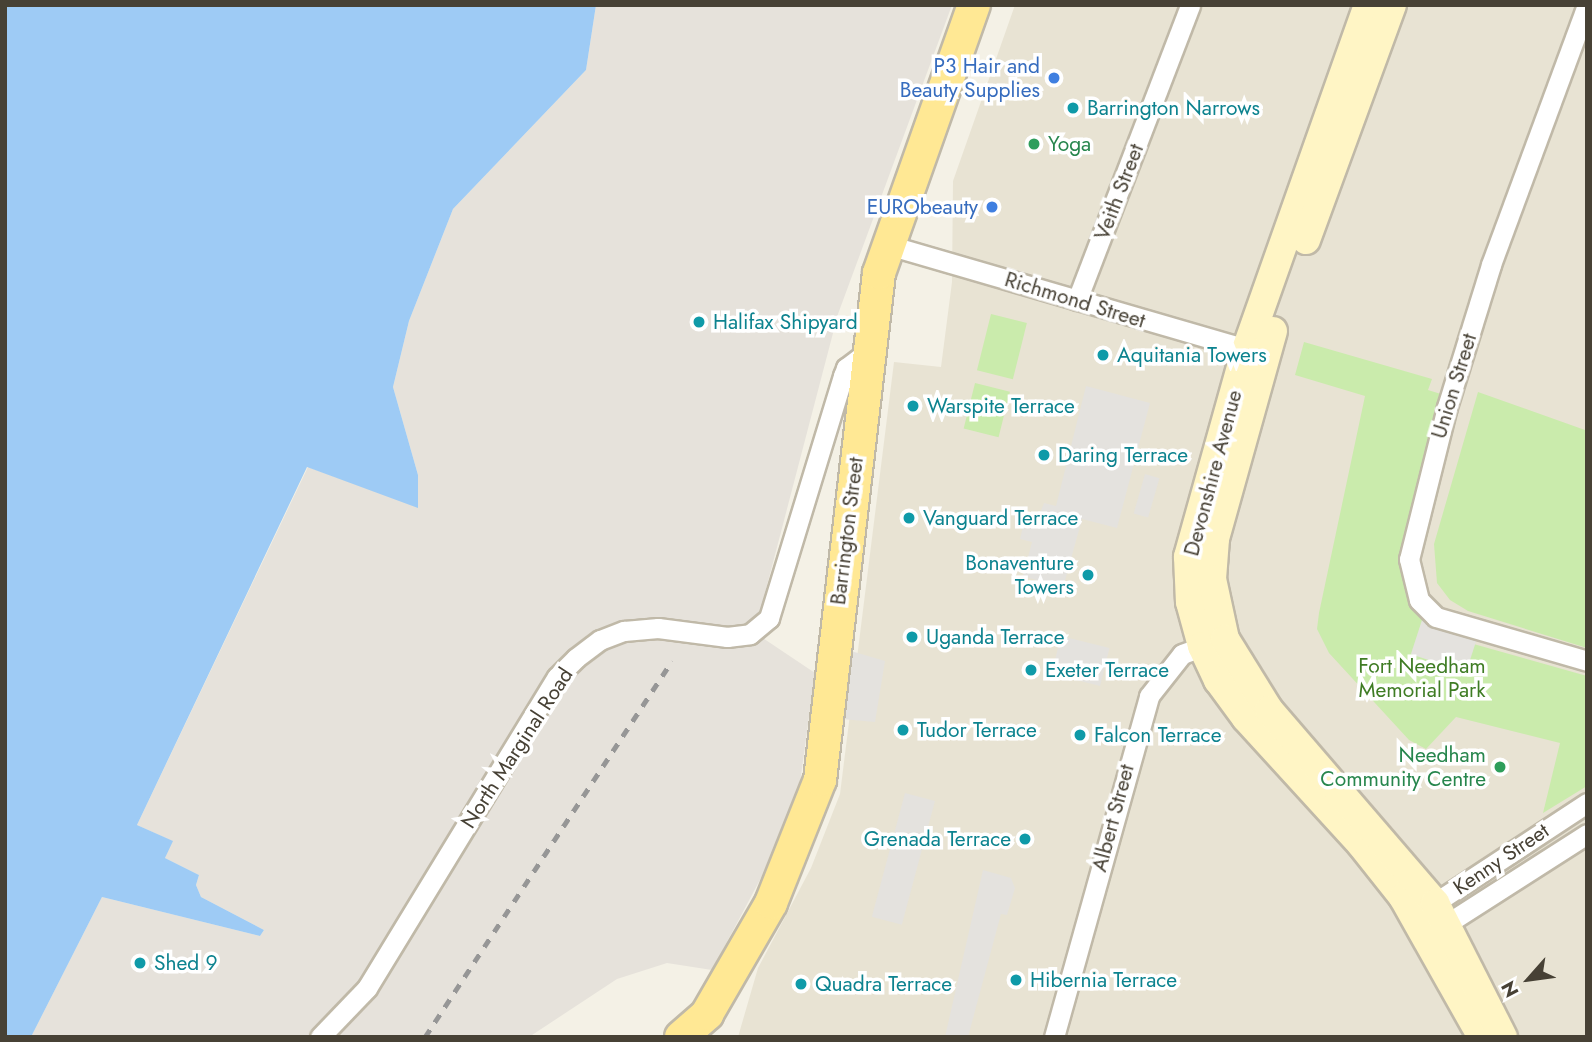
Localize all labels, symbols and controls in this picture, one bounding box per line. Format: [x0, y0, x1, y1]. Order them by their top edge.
place label: P3 Hair and Beauty Supplies [900, 53, 1040, 103]
marker: P3 Hair and Beauty Supplies [1046, 70, 1062, 86]
place label: Barrington Narrows [1087, 95, 1260, 121]
marker: Barrington Narrows [1065, 100, 1081, 116]
place label: Yoga [1048, 131, 1091, 157]
marker: Yoga [1026, 136, 1042, 152]
street label: Veith Street [1089, 140, 1149, 244]
place label: EURObeauty [867, 194, 978, 220]
marker: EURObeauty [984, 199, 1000, 215]
street label: Richmond Street [1002, 267, 1148, 333]
place label: Halifax Shipyard [713, 309, 858, 335]
marker: Halifax Shipyard [691, 314, 707, 330]
street label: Union Street [1426, 330, 1482, 442]
place label: Aquitania Towers [1117, 342, 1267, 368]
marker: Aquitania Towers [1095, 347, 1111, 363]
street label: Devonshire Avenue [1179, 387, 1247, 559]
place label: Warspite Terrace [927, 393, 1075, 419]
marker: Warspite Terrace [905, 398, 921, 414]
place label: Daring Terrace [1058, 442, 1188, 468]
marker: Daring Terrace [1036, 447, 1052, 463]
street label: Barrington Street [825, 456, 869, 606]
place label: Vanguard Terrace [923, 505, 1078, 531]
marker: Vanguard Terrace [901, 510, 917, 526]
place label: Bonaventure Towers [965, 550, 1074, 600]
marker: Bonaventure Towers [1080, 567, 1096, 583]
place label: Uganda Terrace [926, 624, 1064, 650]
marker: Uganda Terrace [904, 629, 920, 645]
park label: Fort Needham Memorial Park [1358, 653, 1486, 703]
place label: Exeter Terrace [1045, 657, 1169, 683]
marker: Exeter Terrace [1023, 662, 1039, 678]
street label: North Marginal Road [456, 663, 578, 833]
place label: Tudor Terrace [917, 717, 1037, 743]
marker: Tudor Terrace [895, 722, 911, 738]
place label: Falcon Terrace [1094, 722, 1221, 748]
marker: Falcon Terrace [1072, 727, 1088, 743]
place label: Needham Community Centre [1320, 742, 1486, 792]
marker: Needham Community Centre [1492, 759, 1508, 775]
street label: Albert Street [1087, 762, 1139, 874]
street label: Kenny Street [1449, 818, 1553, 900]
place label: Grenada Terrace [864, 826, 1011, 852]
marker: Grenada Terrace [1017, 831, 1033, 847]
north arrow [1494, 944, 1564, 1014]
place label: Shed 9 [154, 950, 218, 976]
marker: Shed 9 [132, 955, 148, 971]
place label: Hibernia Terrace [1030, 967, 1177, 993]
place label: Quadra Terrace [815, 971, 952, 997]
marker: Hibernia Terrace [1008, 972, 1024, 988]
marker: Quadra Terrace [793, 976, 809, 992]
text: N [1495, 976, 1525, 1002]

